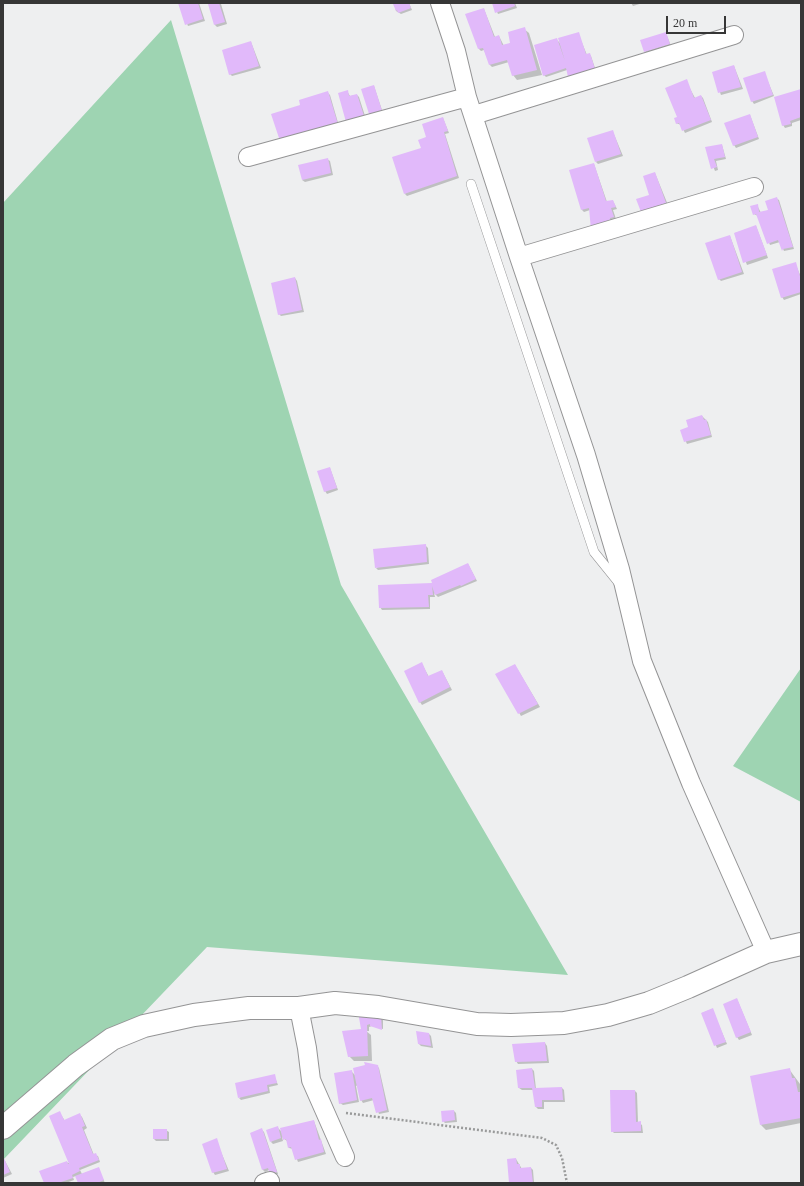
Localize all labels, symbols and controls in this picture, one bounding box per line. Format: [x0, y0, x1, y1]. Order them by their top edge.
scale bar [668, 8, 728, 34]
text: 20 m [673, 16, 697, 30]

